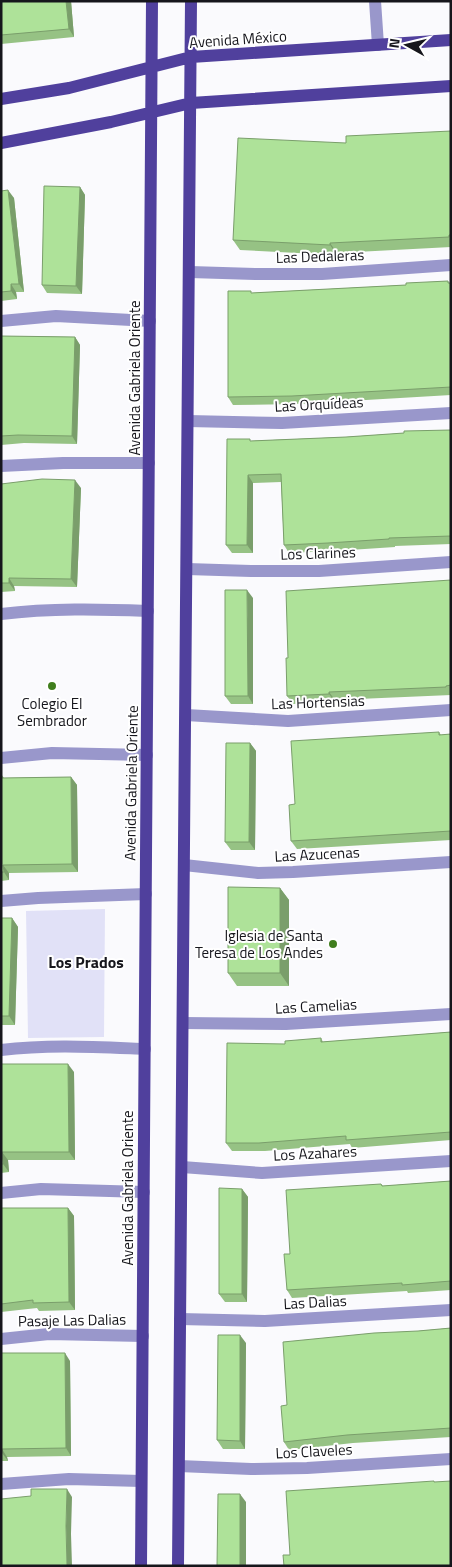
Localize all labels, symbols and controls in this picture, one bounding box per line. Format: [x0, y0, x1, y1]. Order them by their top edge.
north arrow [382, 20, 432, 70]
street label: Avenida México [188, 24, 288, 54]
text: N [383, 37, 405, 49]
street label: Las Dedaleras [275, 243, 365, 269]
street label: Avenida Gabriela Oriente [123, 300, 146, 456]
street label: Las Orquídeas [274, 390, 364, 418]
street label: Los Clarines [280, 540, 356, 566]
marker: Colegio El Sembrador [46, 680, 58, 692]
street label: Las Hortensias [271, 689, 365, 715]
place label: Colegio El Sembrador [17, 692, 87, 732]
street label: Avenida Gabriela Oriente [118, 705, 144, 861]
street label: Las Azucenas [274, 840, 360, 868]
place label: Iglesia de Santa Teresa de Los Andes [195, 924, 323, 964]
marker: Iglesia de Santa Teresa de Los Andes [327, 938, 339, 950]
district label: Los Prados [48, 950, 124, 974]
street label: Las Camelias [274, 992, 358, 1020]
street label: Avenida Gabriela Oriente [116, 1110, 139, 1266]
street label: Los Azahares [273, 1139, 357, 1167]
street label: Las Dalias [283, 1289, 347, 1315]
street label: Pasaje Las Dalias [18, 1308, 126, 1332]
street label: Los Claveles [275, 1437, 353, 1465]

